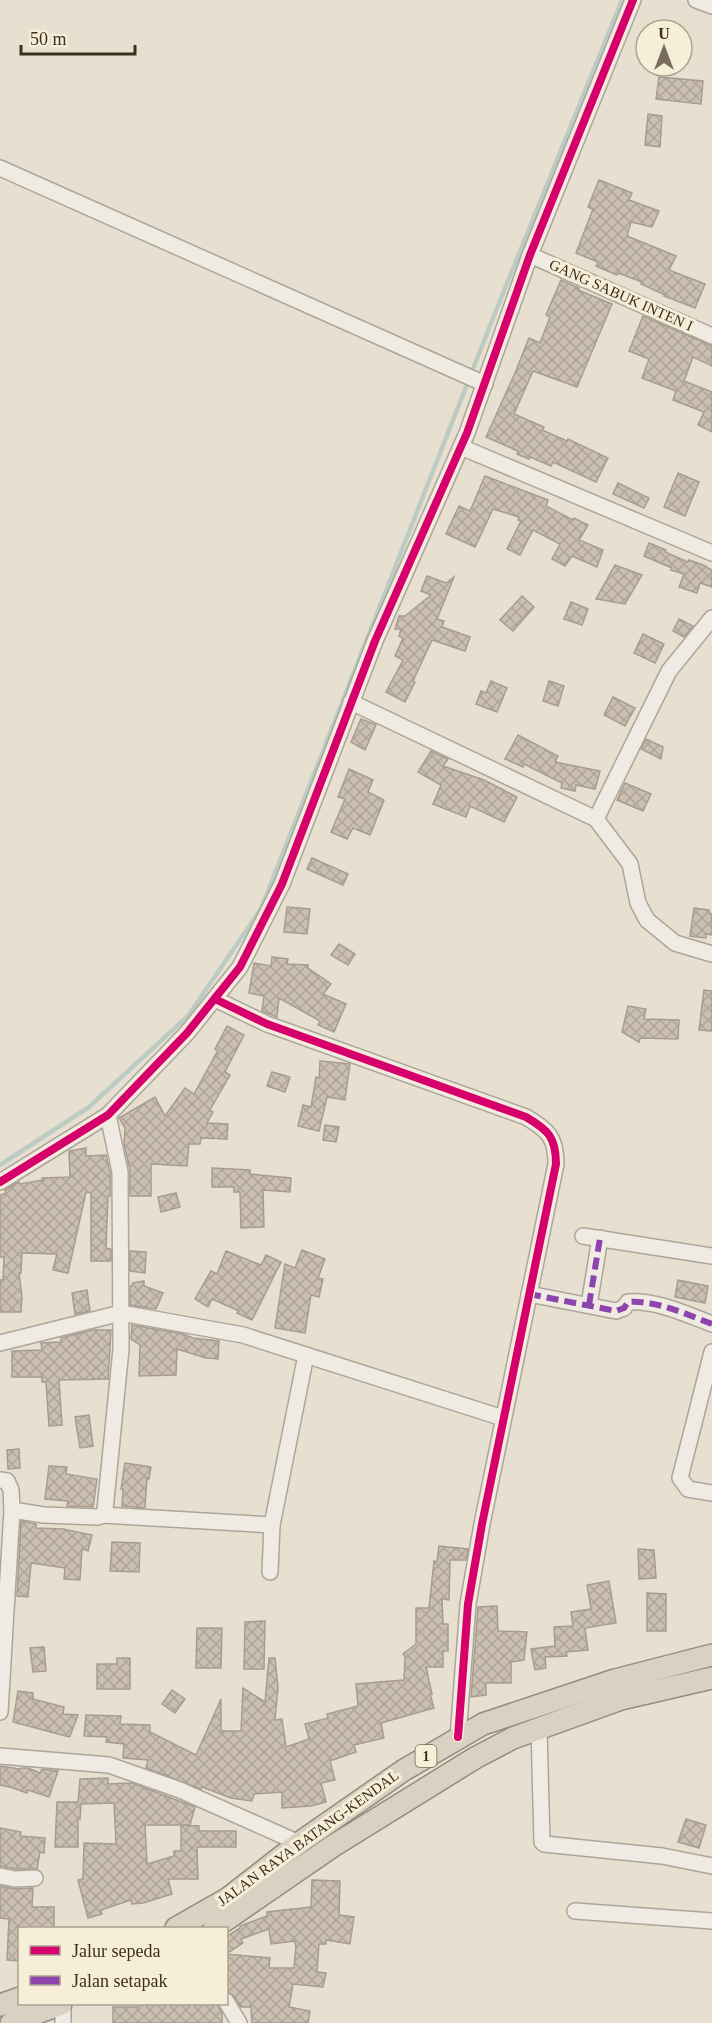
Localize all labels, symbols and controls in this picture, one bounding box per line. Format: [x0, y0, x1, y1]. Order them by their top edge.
scale bar [21, 18, 135, 56]
north arrow [634, 18, 694, 78]
text: U [658, 25, 670, 42]
text: 50 m [30, 29, 67, 49]
street label: GANG SABUK INTEN I [547, 256, 695, 334]
road number: 1 [416, 1745, 436, 1767]
street label: JALAN RAYA BATANG-KENDAL [214, 1767, 402, 1909]
legend [18, 1927, 228, 2005]
text: Jalur sepeda [72, 1941, 160, 1961]
text: Jalan setapak [72, 1971, 167, 1991]

